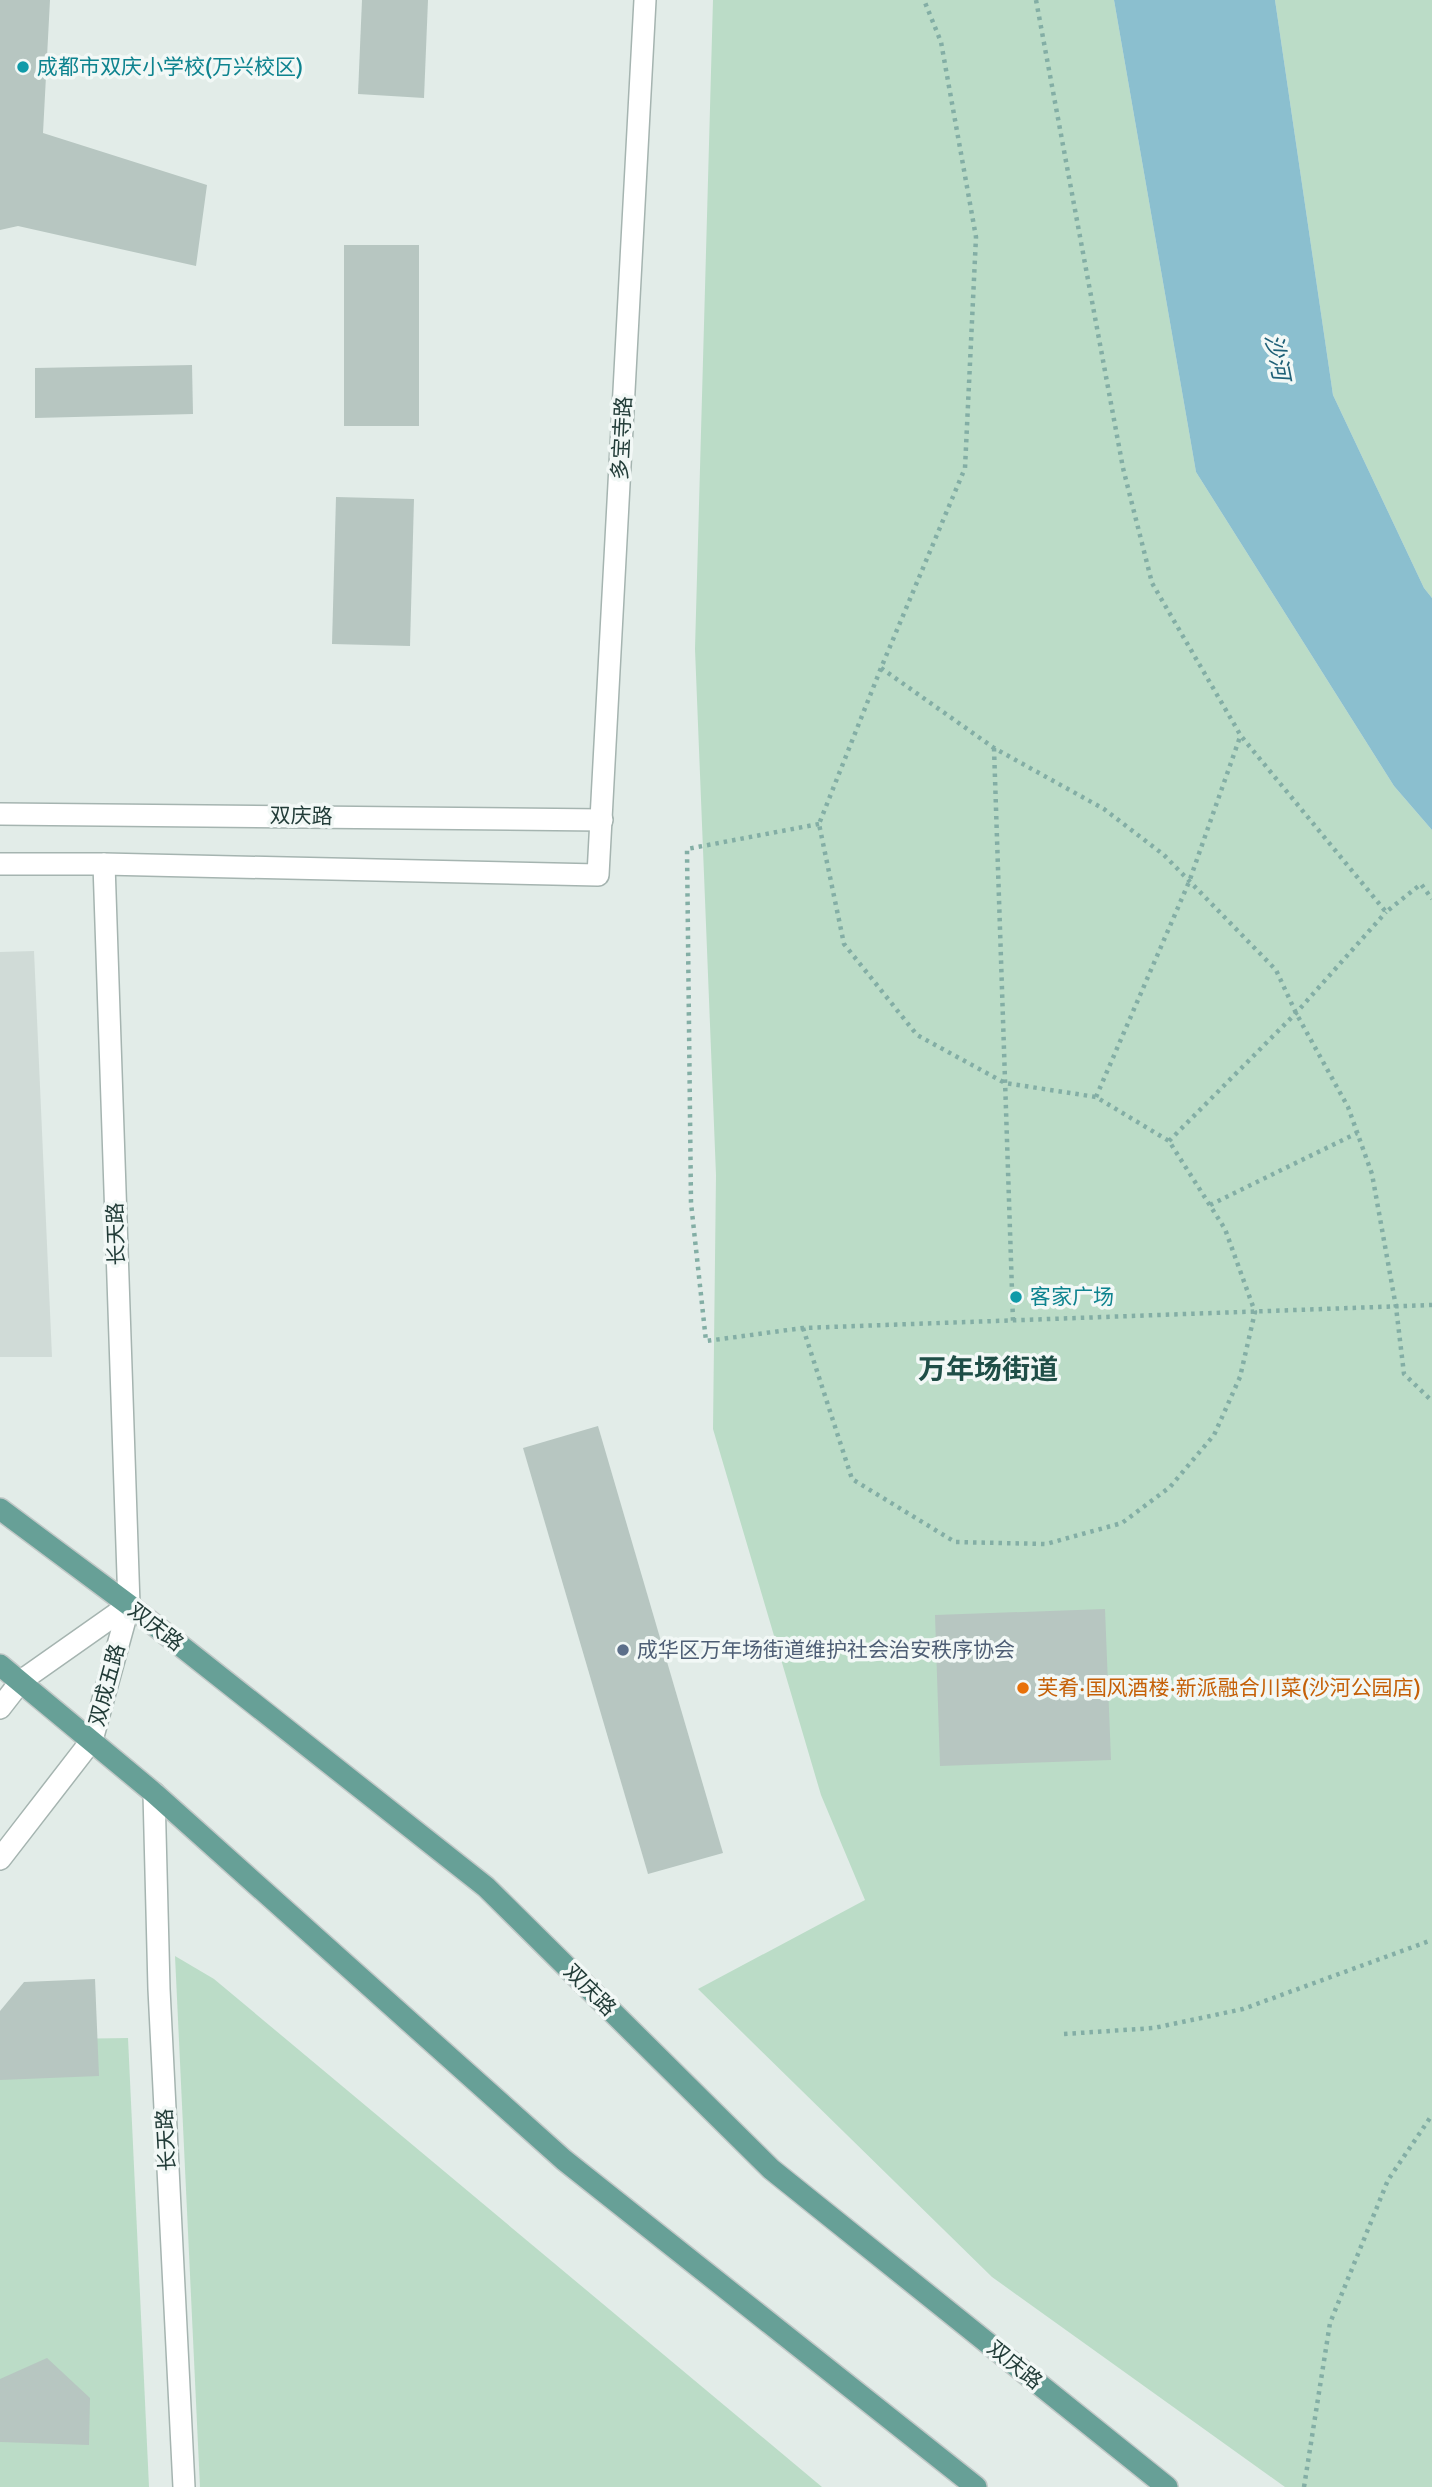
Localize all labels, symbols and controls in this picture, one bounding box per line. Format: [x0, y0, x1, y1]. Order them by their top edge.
place label: 成都市双庆小学校(万兴校区) [37, 54, 303, 80]
marker: 成都市双庆小学校(万兴校区) [15, 59, 31, 75]
water label: 沙河 [1258, 332, 1296, 386]
street label: 多宝寺路 [607, 395, 637, 481]
street label: 双庆路 [269, 802, 333, 830]
street label: 长天路 [102, 1202, 130, 1266]
place label: 客家广场 [1030, 1284, 1114, 1310]
marker: 客家广场 [1008, 1289, 1024, 1305]
district label: 万年场街道 [918, 1353, 1058, 1387]
street label: 双庆路 [123, 1597, 189, 1657]
place label: 成华区万年场街道维护社会治安秩序协会 [637, 1637, 1015, 1663]
street label: 双成五路 [84, 1641, 130, 1729]
marker: 成华区万年场街道维护社会治安秩序协会 [615, 1642, 631, 1658]
place label: 芙肴·国风酒楼·新派融合川菜(沙河公园店) [1037, 1675, 1421, 1701]
marker: 芙肴·国风酒楼·新派融合川菜(沙河公园店) [1015, 1680, 1031, 1696]
street label: 双庆路 [559, 1959, 621, 2021]
street label: 长天路 [151, 2108, 181, 2172]
street label: 双庆路 [982, 2335, 1048, 2395]

